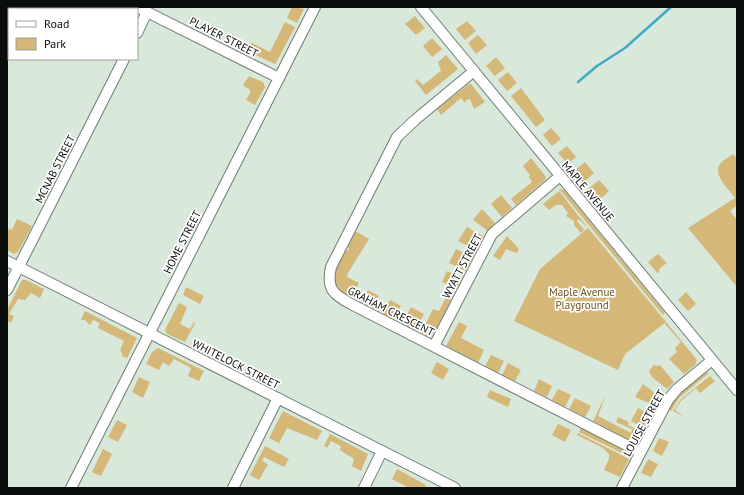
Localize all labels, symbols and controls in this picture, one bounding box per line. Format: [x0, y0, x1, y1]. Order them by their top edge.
legend [8, 8, 138, 60]
street label: PLAYER STREET [187, 14, 261, 60]
text: Road [44, 16, 69, 31]
text: Park [44, 36, 66, 51]
street label: MCNAB STREET [32, 133, 78, 205]
street label: MAPLE AVENUE [559, 158, 617, 224]
street label: HOME STREET [160, 208, 204, 276]
street label: WYATT STREET [439, 231, 485, 301]
street label: GRAHAM CRESCENT [345, 283, 437, 339]
park label: Maple Avenue Playground [549, 285, 615, 312]
street label: WHITELOCK STREET [190, 336, 282, 392]
street label: LOUISE STREET [620, 387, 668, 459]

